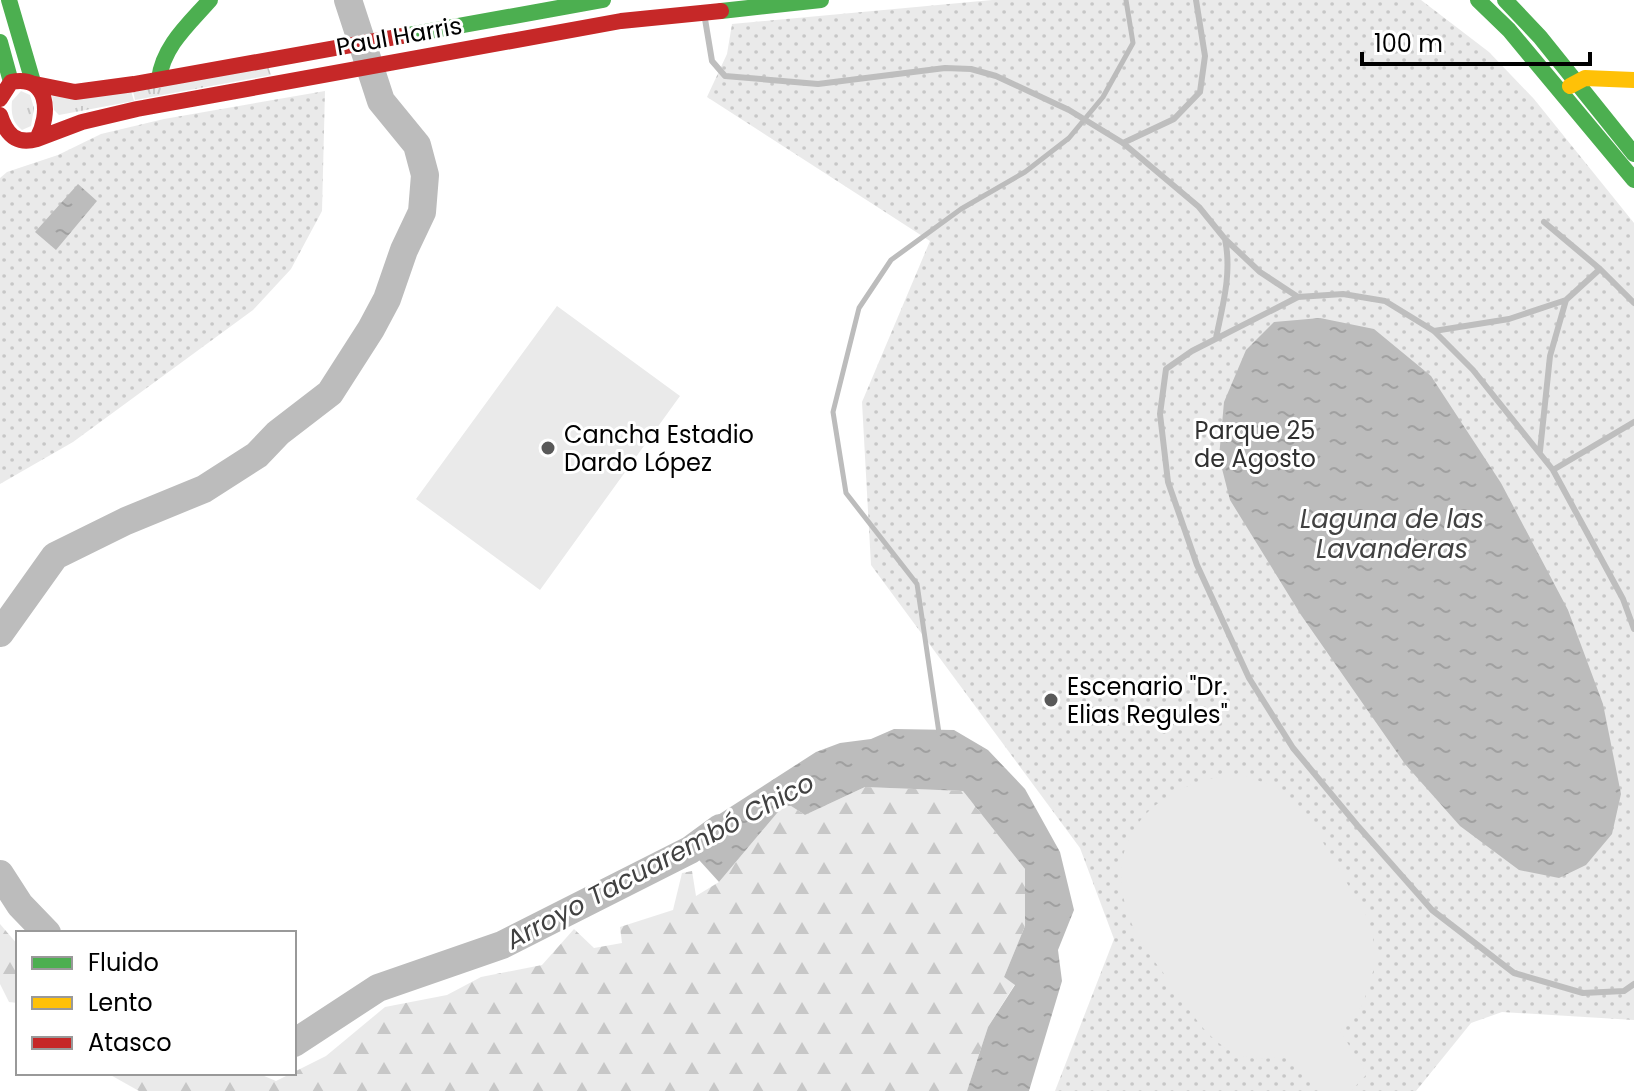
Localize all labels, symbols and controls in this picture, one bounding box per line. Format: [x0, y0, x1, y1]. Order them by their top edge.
street label: Paul Harris [334, 9, 464, 63]
scale bar [1362, 16, 1590, 66]
text: 100 m [1374, 27, 1443, 60]
park label: Parque 25 de Agosto [1194, 414, 1316, 475]
place label: Cancha Estadio Dardo López [564, 418, 754, 479]
marker: Cancha Estadio Dardo López [539, 439, 557, 457]
water label: Laguna de las Lavanderas [1300, 501, 1484, 567]
place label: Escenario "Dr. Elias Regules" [1067, 670, 1228, 731]
marker: Escenario "Dr. Elias Regules" [1042, 691, 1060, 709]
water label: Arroyo Tacuarembó Chico [499, 764, 820, 958]
legend [16, 931, 296, 1075]
text: Fluido [88, 946, 159, 979]
text: Lento [88, 986, 153, 1019]
text: Atasco [88, 1026, 172, 1059]

